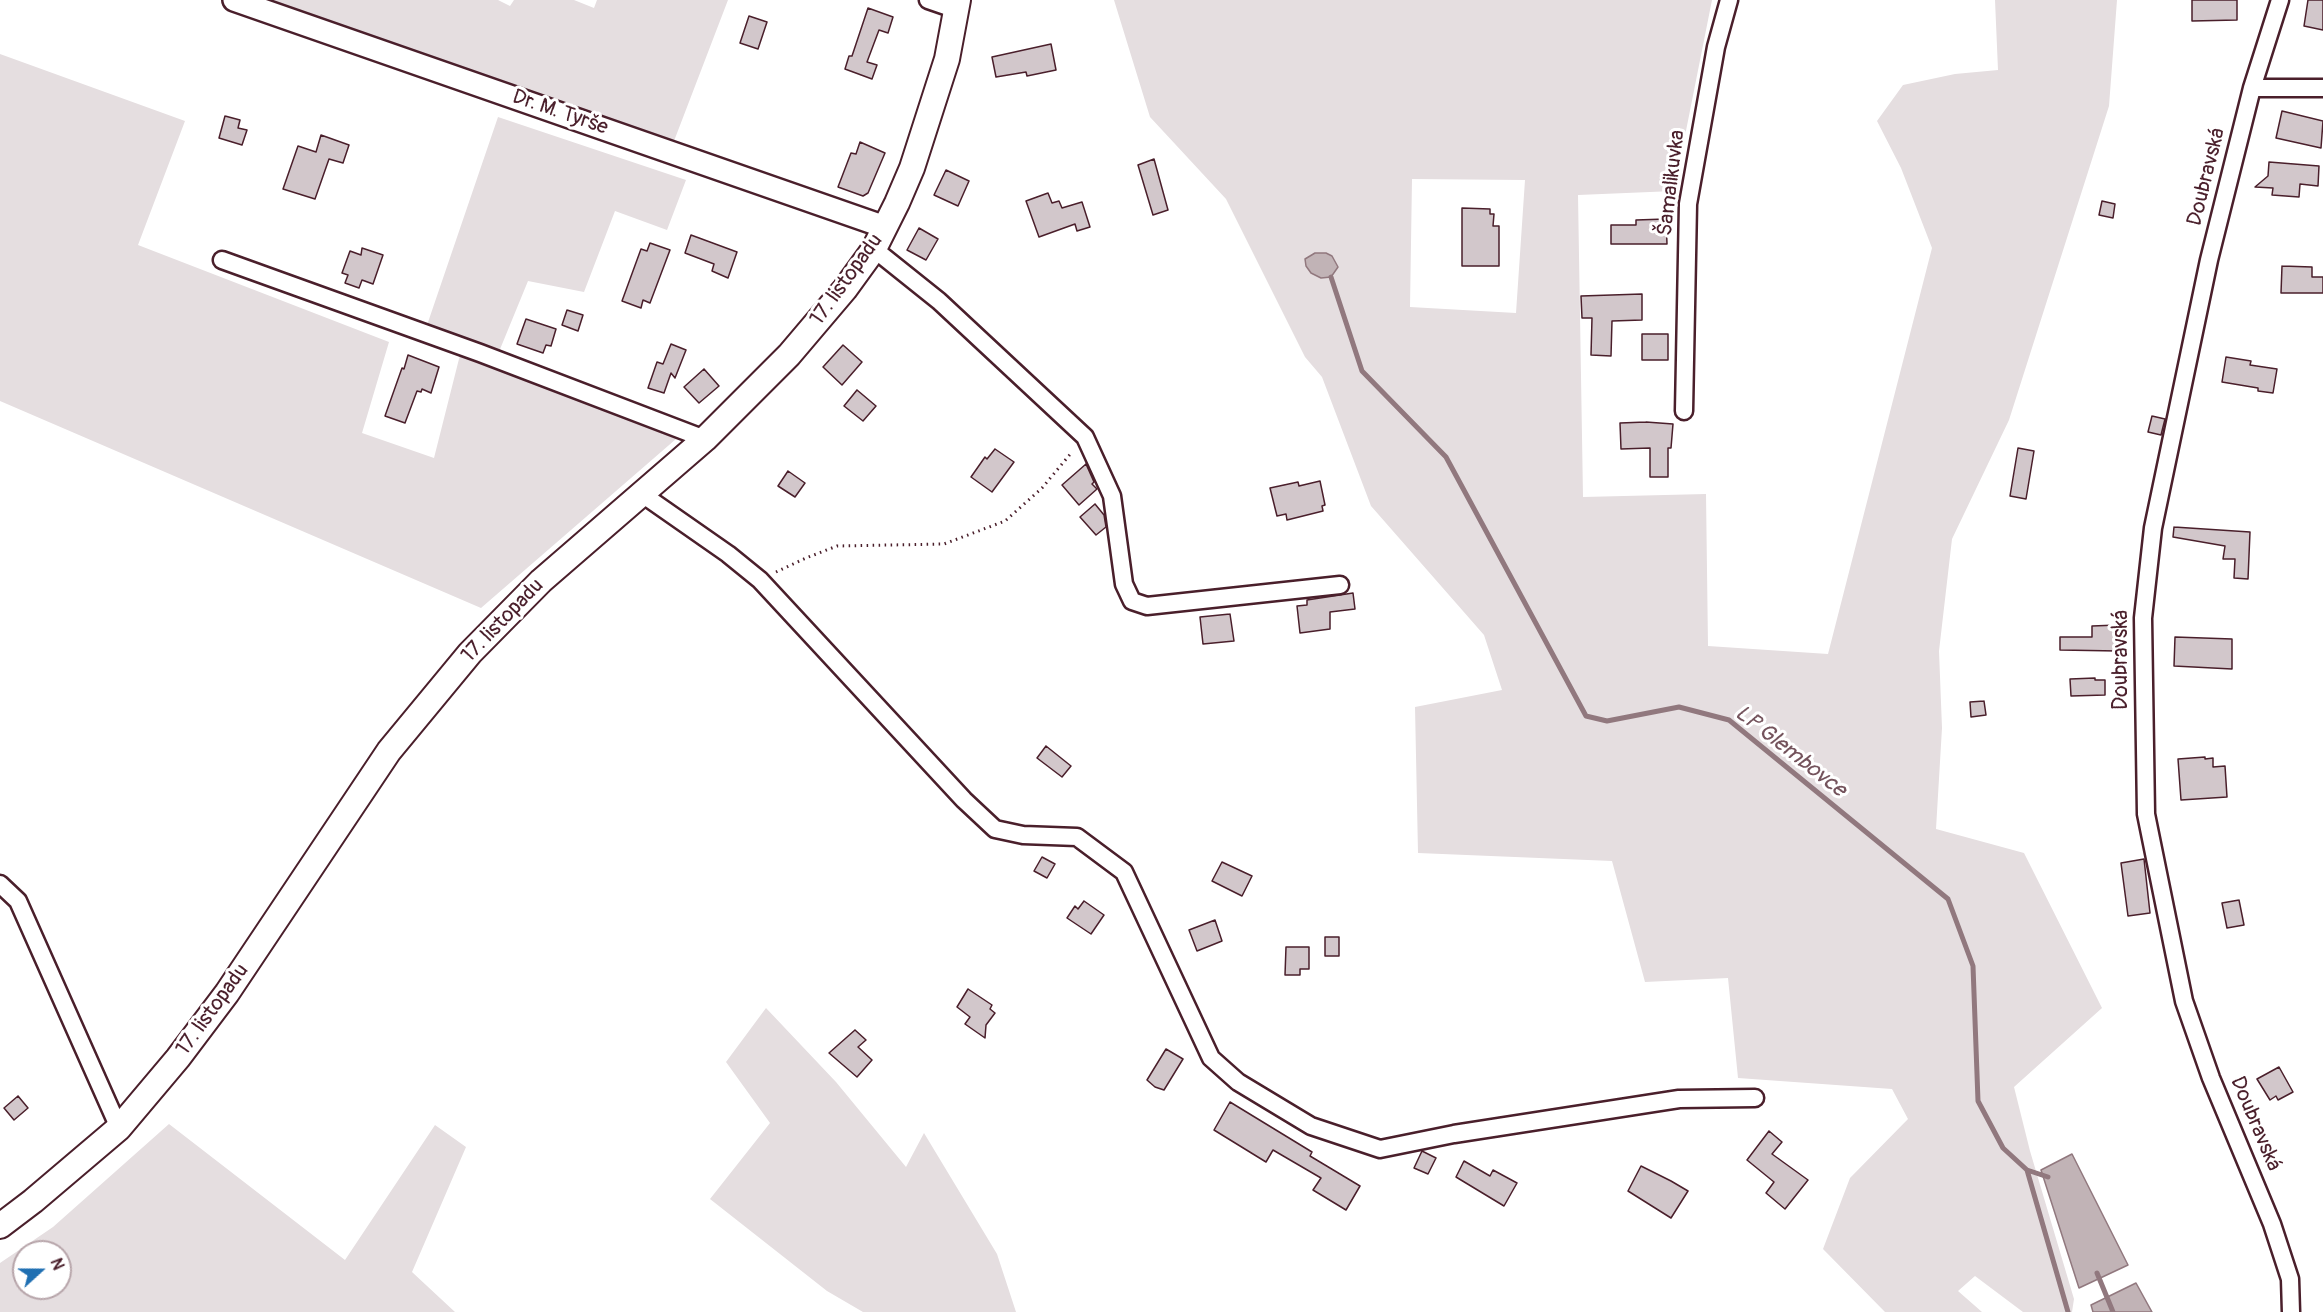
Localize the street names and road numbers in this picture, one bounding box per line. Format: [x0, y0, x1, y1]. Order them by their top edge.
street label: Dr. M. Tyrše [509, 85, 611, 141]
street label: Doubravská [2183, 125, 2231, 229]
street label: Šamalikuvka [1653, 129, 1691, 237]
street label: 17. listopadu [805, 229, 889, 331]
street label: 17. listopadu [457, 574, 549, 668]
street label: Doubravská [2109, 610, 2135, 710]
street label: 17. listopadu [171, 959, 255, 1061]
street label: Doubravská [2224, 1073, 2286, 1175]

